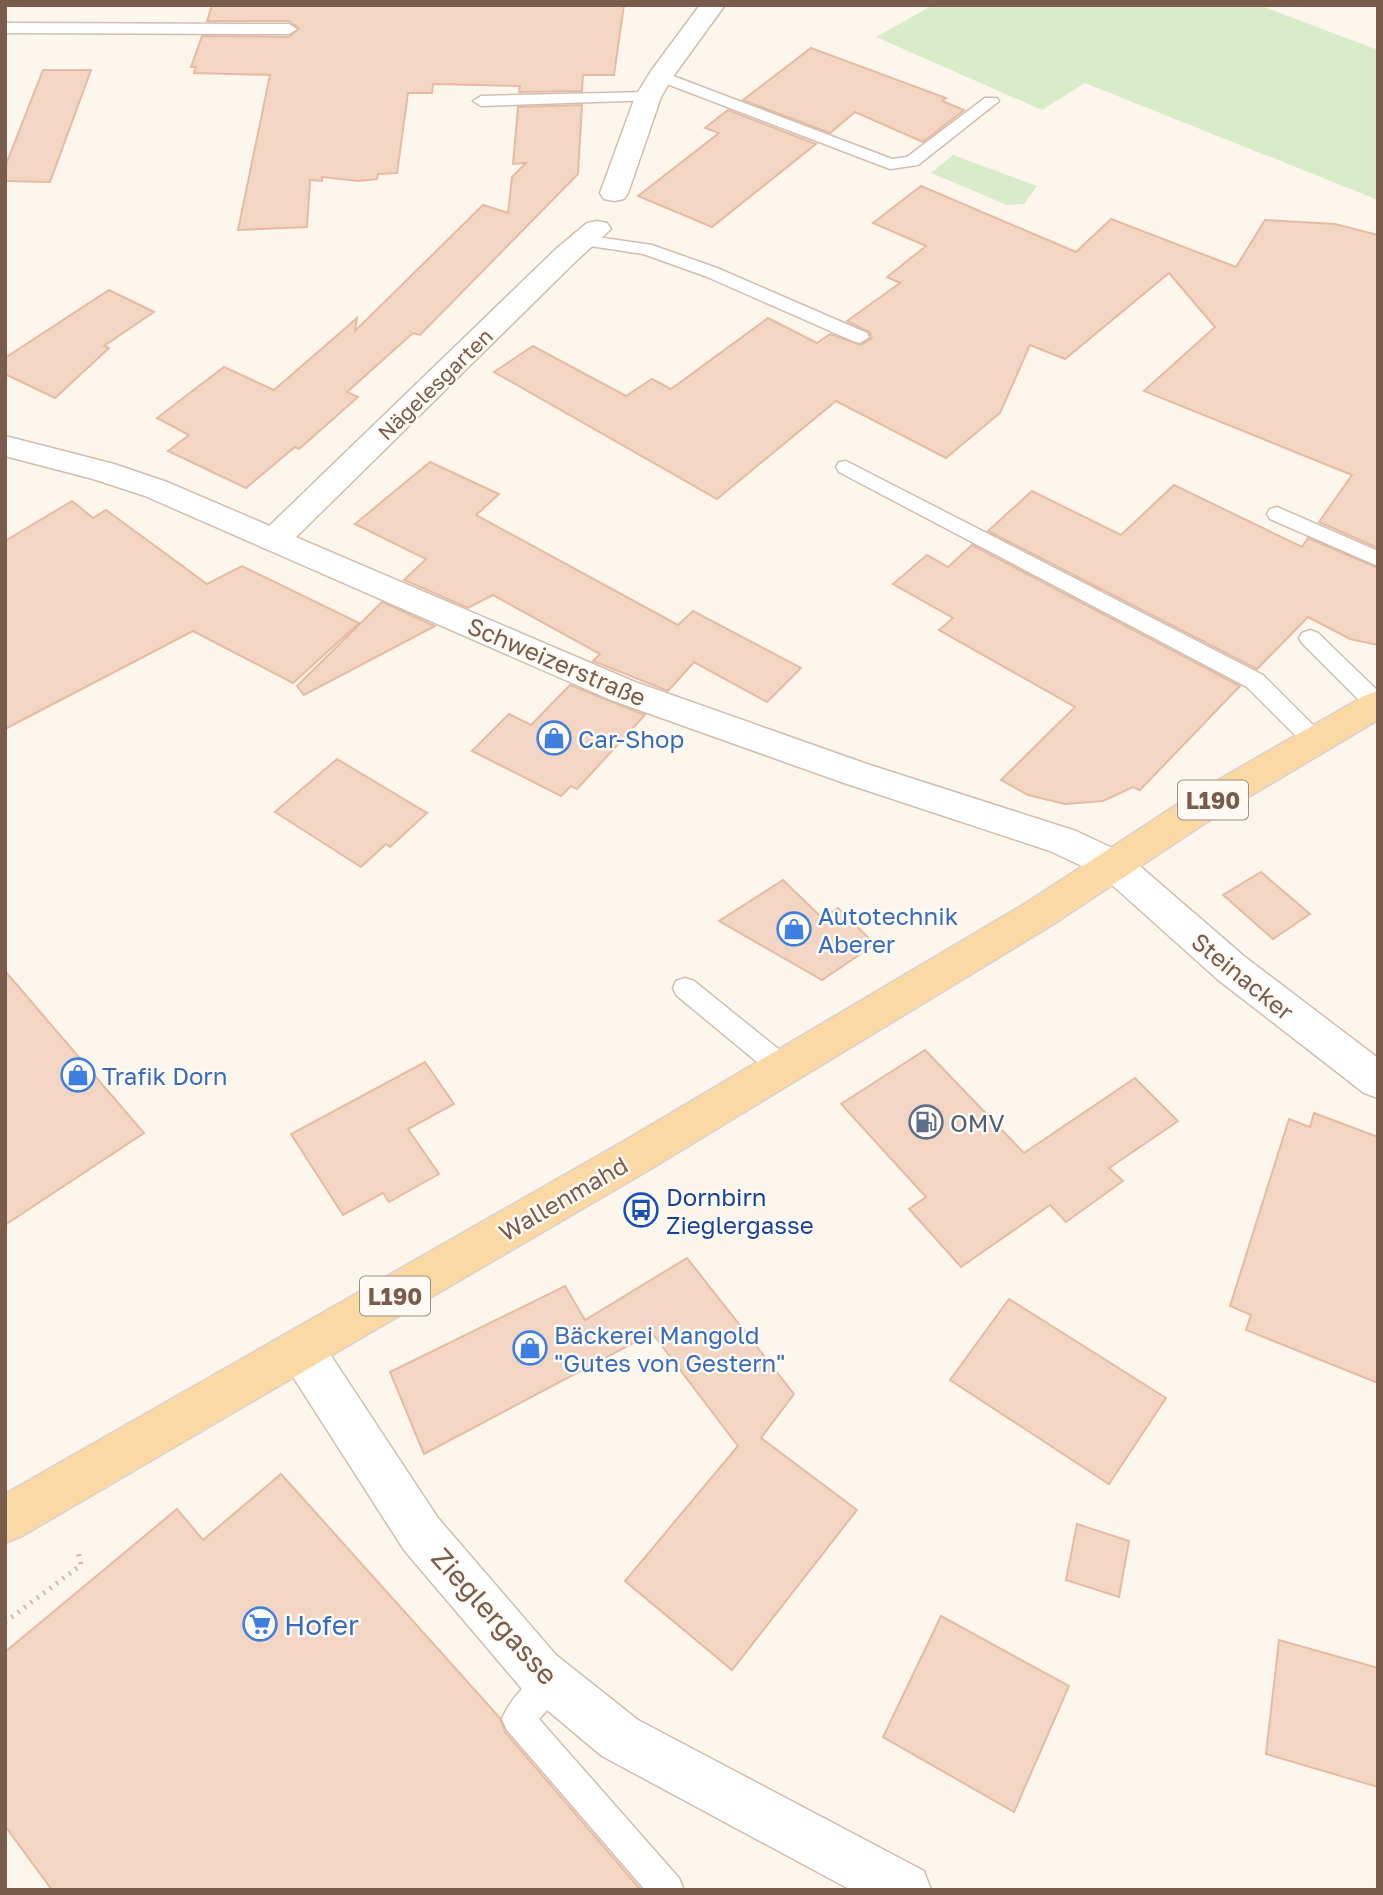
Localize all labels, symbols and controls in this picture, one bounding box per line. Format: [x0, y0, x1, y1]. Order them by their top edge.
street label: Nägelesgarten [372, 323, 498, 445]
street label: Schweizerstraße [463, 610, 651, 712]
shop icon: Car-Shop [535, 719, 573, 757]
place label: Car-Shop [578, 724, 684, 753]
road number: L190 [1178, 780, 1248, 820]
place label: Autotechnik Aberer [818, 901, 958, 958]
shop icon: Autotechnik Aberer [775, 910, 813, 948]
street label: Steinacker [1186, 926, 1300, 1026]
shop icon: Trafik Dorn [59, 1056, 97, 1094]
place label: Trafik Dorn [102, 1061, 227, 1090]
fuel station icon: OMV [907, 1103, 945, 1141]
place label: OMV [950, 1108, 1004, 1137]
street label: Wallenmahd [493, 1150, 633, 1246]
place label: Dornbirn Zieglergasse [666, 1182, 814, 1239]
bus stop icon: Dornbirn Zieglergasse [622, 1191, 660, 1229]
road number: L190 [360, 1276, 430, 1316]
place label: Bäckerei Mangold "Gutes von Gestern" [554, 1320, 785, 1377]
shop icon: Bäckerei Mangold "Gutes von Gestern" [511, 1329, 549, 1367]
street label: Zieglergasse [425, 1541, 565, 1691]
supermarket icon: Hofer [241, 1605, 279, 1643]
place label: Hofer [284, 1608, 359, 1641]

